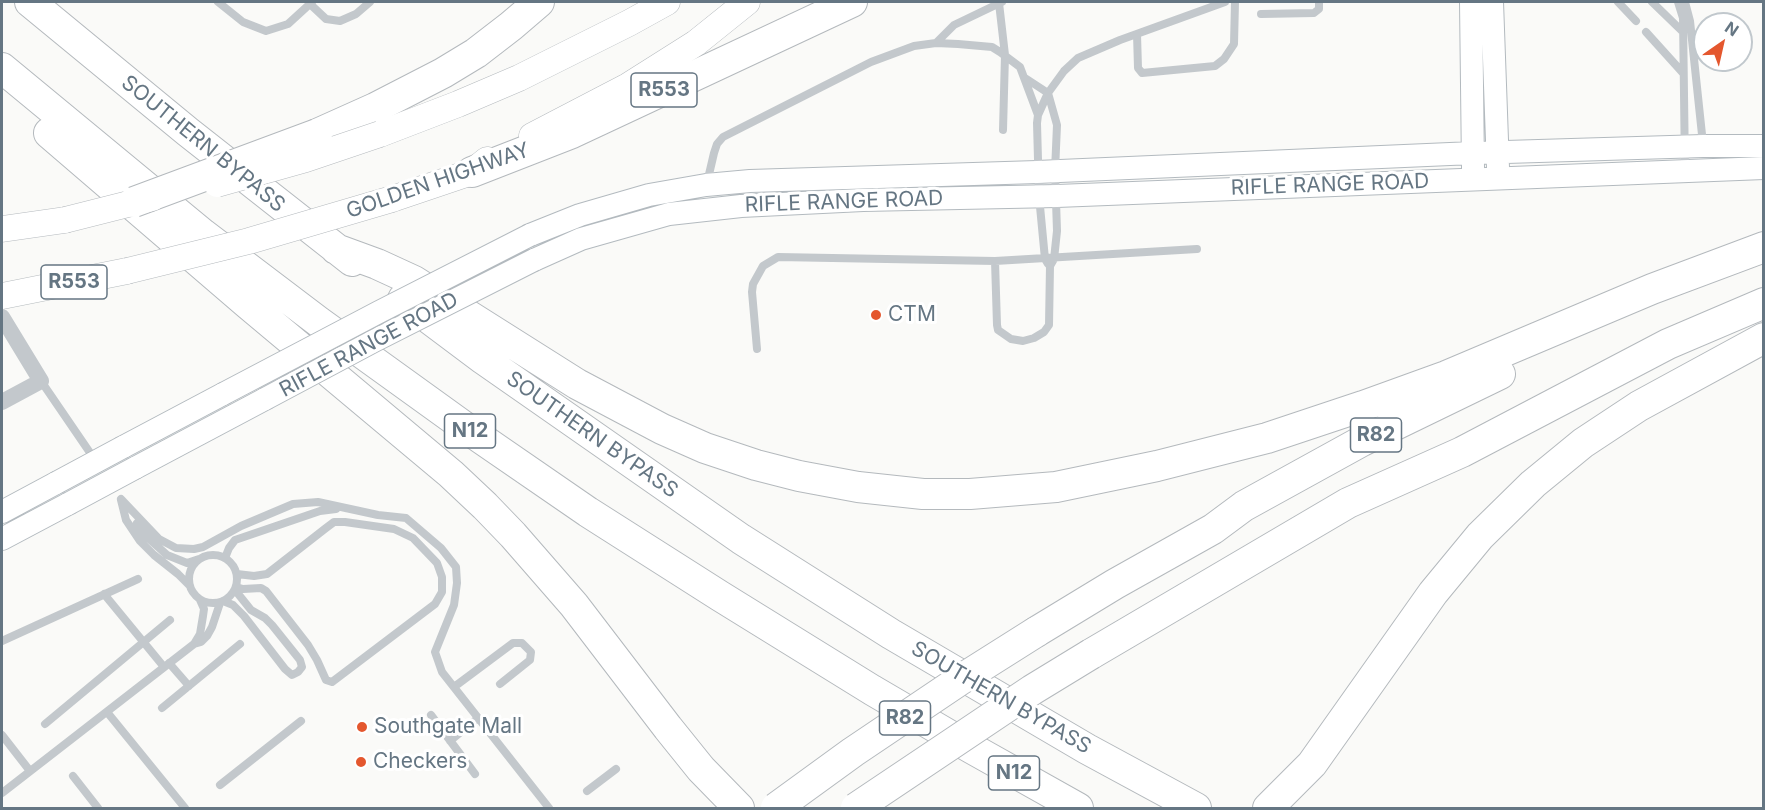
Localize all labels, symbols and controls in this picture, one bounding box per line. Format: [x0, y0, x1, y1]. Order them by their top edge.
north arrow [1693, 12, 1753, 72]
text: N [1721, 17, 1743, 40]
street label: SOUTHERN BYPASS [116, 70, 290, 218]
road number: R553 [631, 73, 697, 107]
street label: GOLDEN HIGHWAY [343, 138, 533, 224]
street label: RIFLE RANGE ROAD [1230, 169, 1430, 201]
street label: RIFLE RANGE ROAD [744, 186, 944, 218]
road number: R553 [41, 265, 107, 299]
street label: RIFLE RANGE ROAD [275, 287, 463, 403]
place label: CTM [888, 302, 936, 328]
marker: CTM [869, 308, 883, 322]
street label: SOUTHERN BYPASS [501, 366, 683, 504]
road number: N12 [444, 414, 496, 448]
road number: R82 [1350, 418, 1402, 452]
street label: SOUTHERN BYPASS [907, 636, 1095, 760]
road number: R82 [880, 701, 930, 735]
place label: Southgate Mall [374, 714, 522, 740]
marker: Southgate Mall [355, 720, 369, 734]
place label: Checkers [373, 749, 467, 775]
marker: Checkers [354, 755, 368, 769]
road number: N12 [988, 756, 1040, 790]

